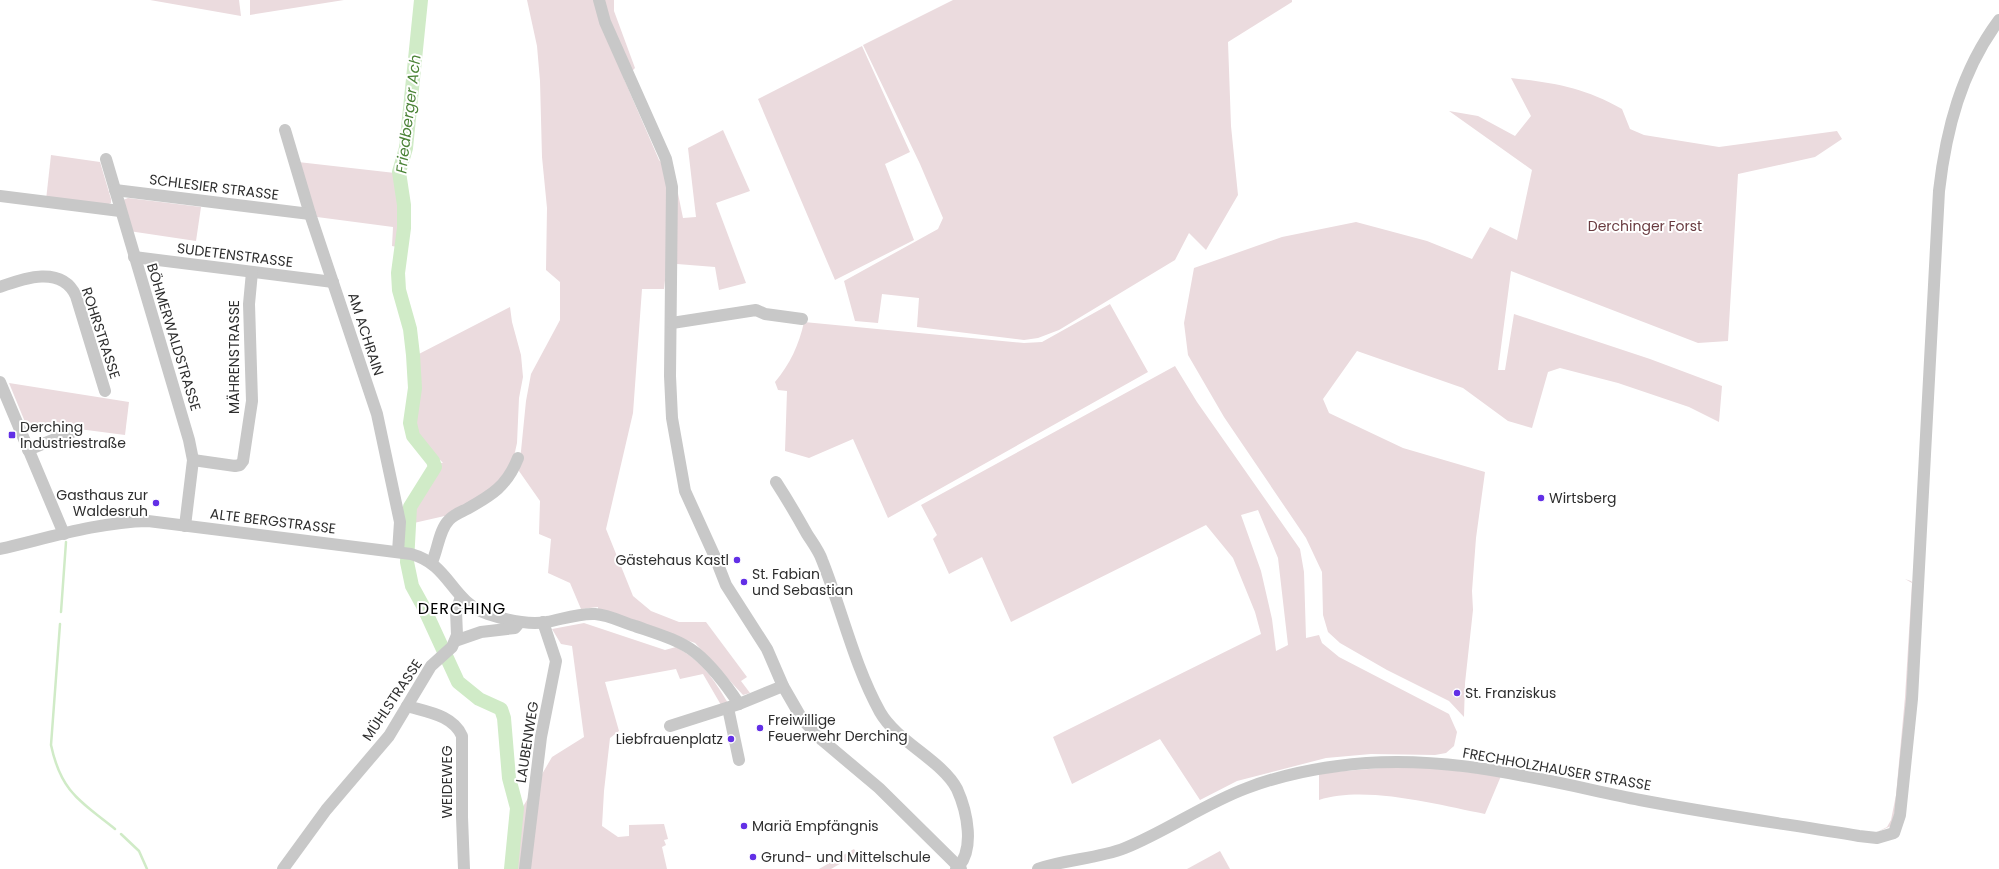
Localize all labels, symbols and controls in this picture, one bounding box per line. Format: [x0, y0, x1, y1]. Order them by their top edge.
water label: Friedberger Ach [390, 53, 426, 175]
street label: SCHLESIER STRASSE [148, 169, 280, 205]
park label: Derchinger Forst [1588, 216, 1702, 236]
street label: SUDETENSTRASSE [176, 238, 294, 272]
street label: BÖHMERWALDSTRASSE [142, 261, 206, 413]
street label: ROHRSTRASSE [77, 285, 125, 381]
street label: AM ACHRAIN [343, 290, 389, 378]
street label: MÄHRENSTRASSE [224, 300, 244, 414]
place label: Derching Industriestraße [20, 417, 126, 453]
marker: Derching Industriestraße [7, 430, 17, 440]
place label: Gasthaus zur Waldesruh [56, 485, 148, 521]
place label: Wirtsberg [1549, 488, 1617, 508]
marker: Wirtsberg [1536, 493, 1546, 503]
marker: Gasthaus zur Waldesruh [151, 498, 161, 508]
street label: ALTE BERGSTRASSE [209, 503, 337, 539]
place label: Gästehaus Kastl [615, 550, 729, 570]
marker: Gästehaus Kastl [732, 555, 742, 565]
place label: St. Fabian und Sebastian [752, 564, 853, 600]
marker: St. Fabian und Sebastian [739, 577, 749, 587]
district label: DERCHING [418, 597, 506, 620]
street label: MÜHLSTRASSE [357, 655, 427, 745]
place label: St. Franziskus [1465, 683, 1556, 703]
marker: St. Franziskus [1452, 688, 1462, 698]
street label: LAUBENWEG [511, 700, 543, 784]
place label: Freiwillige Feuerwehr Derching [768, 710, 908, 746]
marker: Freiwillige Feuerwehr Derching [755, 723, 765, 733]
place label: Liebfrauenplatz [616, 729, 723, 749]
marker: Liebfrauenplatz [726, 734, 736, 744]
street label: FRECHHOLZHAUSER STRASSE [1461, 743, 1653, 795]
street label: WEIDEWEG [437, 745, 457, 819]
place label: Mariä Empfängnis [752, 816, 879, 836]
marker: Mariä Empfängnis [739, 821, 749, 831]
place label: Grund- und Mittelschule [761, 847, 931, 867]
marker: Grund- und Mittelschule [748, 852, 758, 862]

